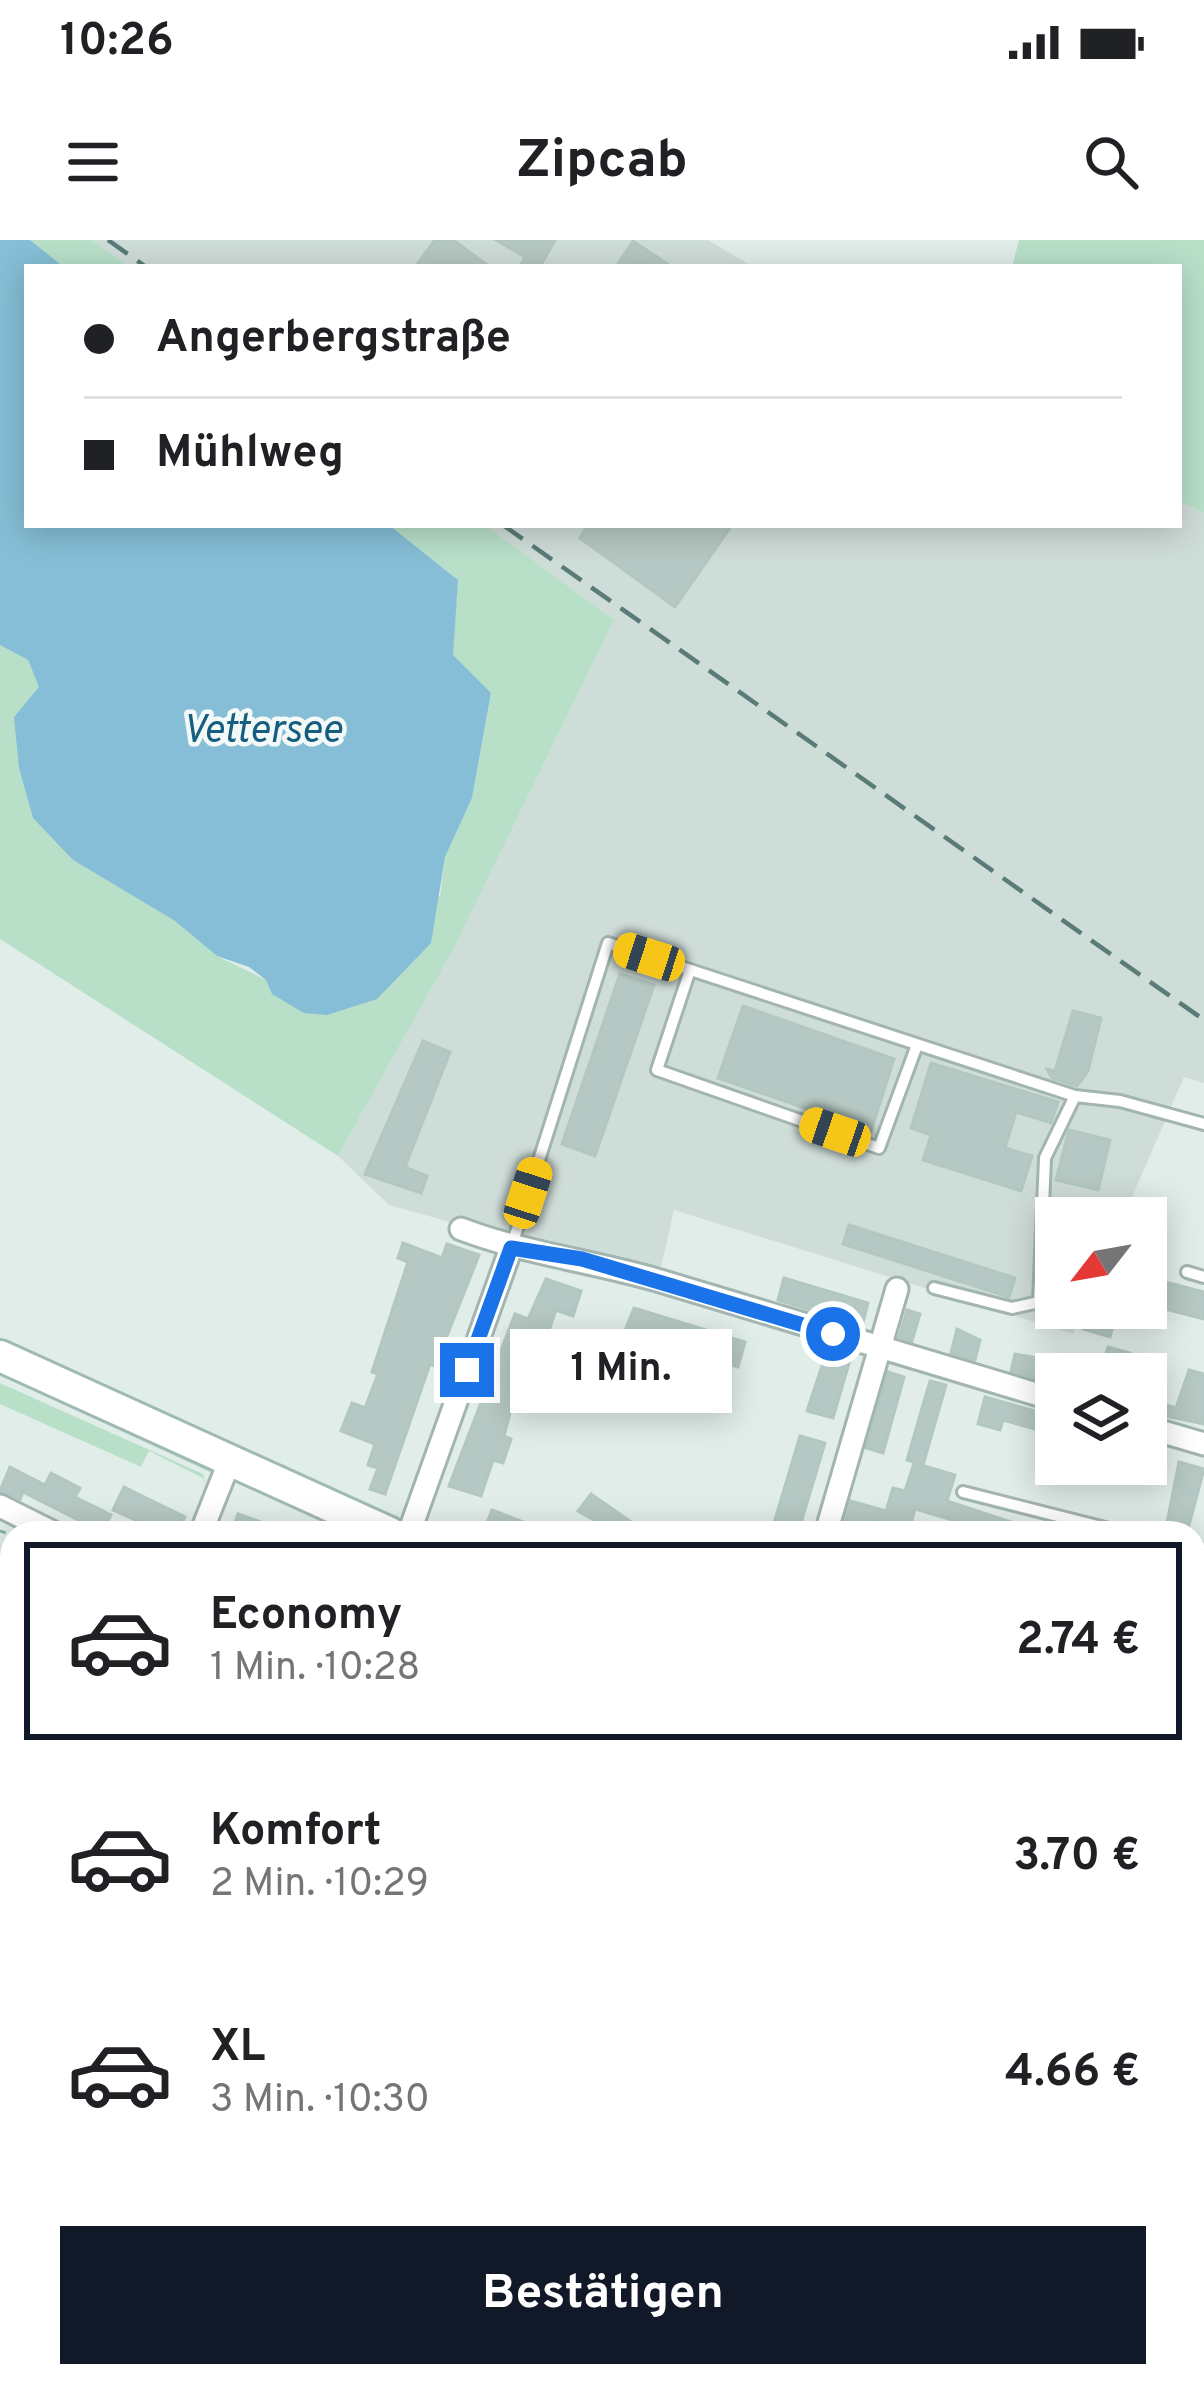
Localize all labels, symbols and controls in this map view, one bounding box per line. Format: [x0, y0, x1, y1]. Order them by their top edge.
text: 10:26 [60, 14, 174, 71]
text: Zipcab [516, 128, 688, 197]
icon: menu [60, 129, 126, 195]
icon: search [1078, 129, 1144, 195]
text: Angerbergstraße [156, 311, 511, 368]
text: Mühlweg [156, 426, 344, 483]
water label: Vettersee [182, 708, 343, 757]
car [609, 929, 689, 985]
car [795, 1103, 875, 1161]
car [500, 1153, 556, 1233]
north arrow [1035, 1197, 1167, 1329]
map controls [1035, 1197, 1167, 1485]
route start [806, 1307, 860, 1361]
callout: 1 Min. [509, 1328, 731, 1412]
route end [440, 1343, 494, 1397]
text: 1 Min. [571, 1346, 671, 1395]
button: layers [1035, 1353, 1167, 1485]
icon: car [66, 1587, 174, 1695]
text: Economy [210, 1588, 402, 1645]
text: 2.74 € [1016, 1613, 1140, 1670]
text: 1 Min. · 10:28 [210, 1645, 420, 1694]
icon: car [66, 1803, 174, 1911]
text: Komfort [210, 1804, 382, 1861]
text: 3.70 € [1013, 1829, 1140, 1886]
text: 2 Min. · 10:29 [210, 1861, 429, 1910]
icon: car [66, 2019, 174, 2127]
text: XL [210, 2020, 265, 2077]
text: 4.66 € [1005, 2045, 1140, 2102]
text: 3 Min. · 10:30 [210, 2077, 430, 2126]
button: Bestätigen [60, 2226, 1146, 2364]

